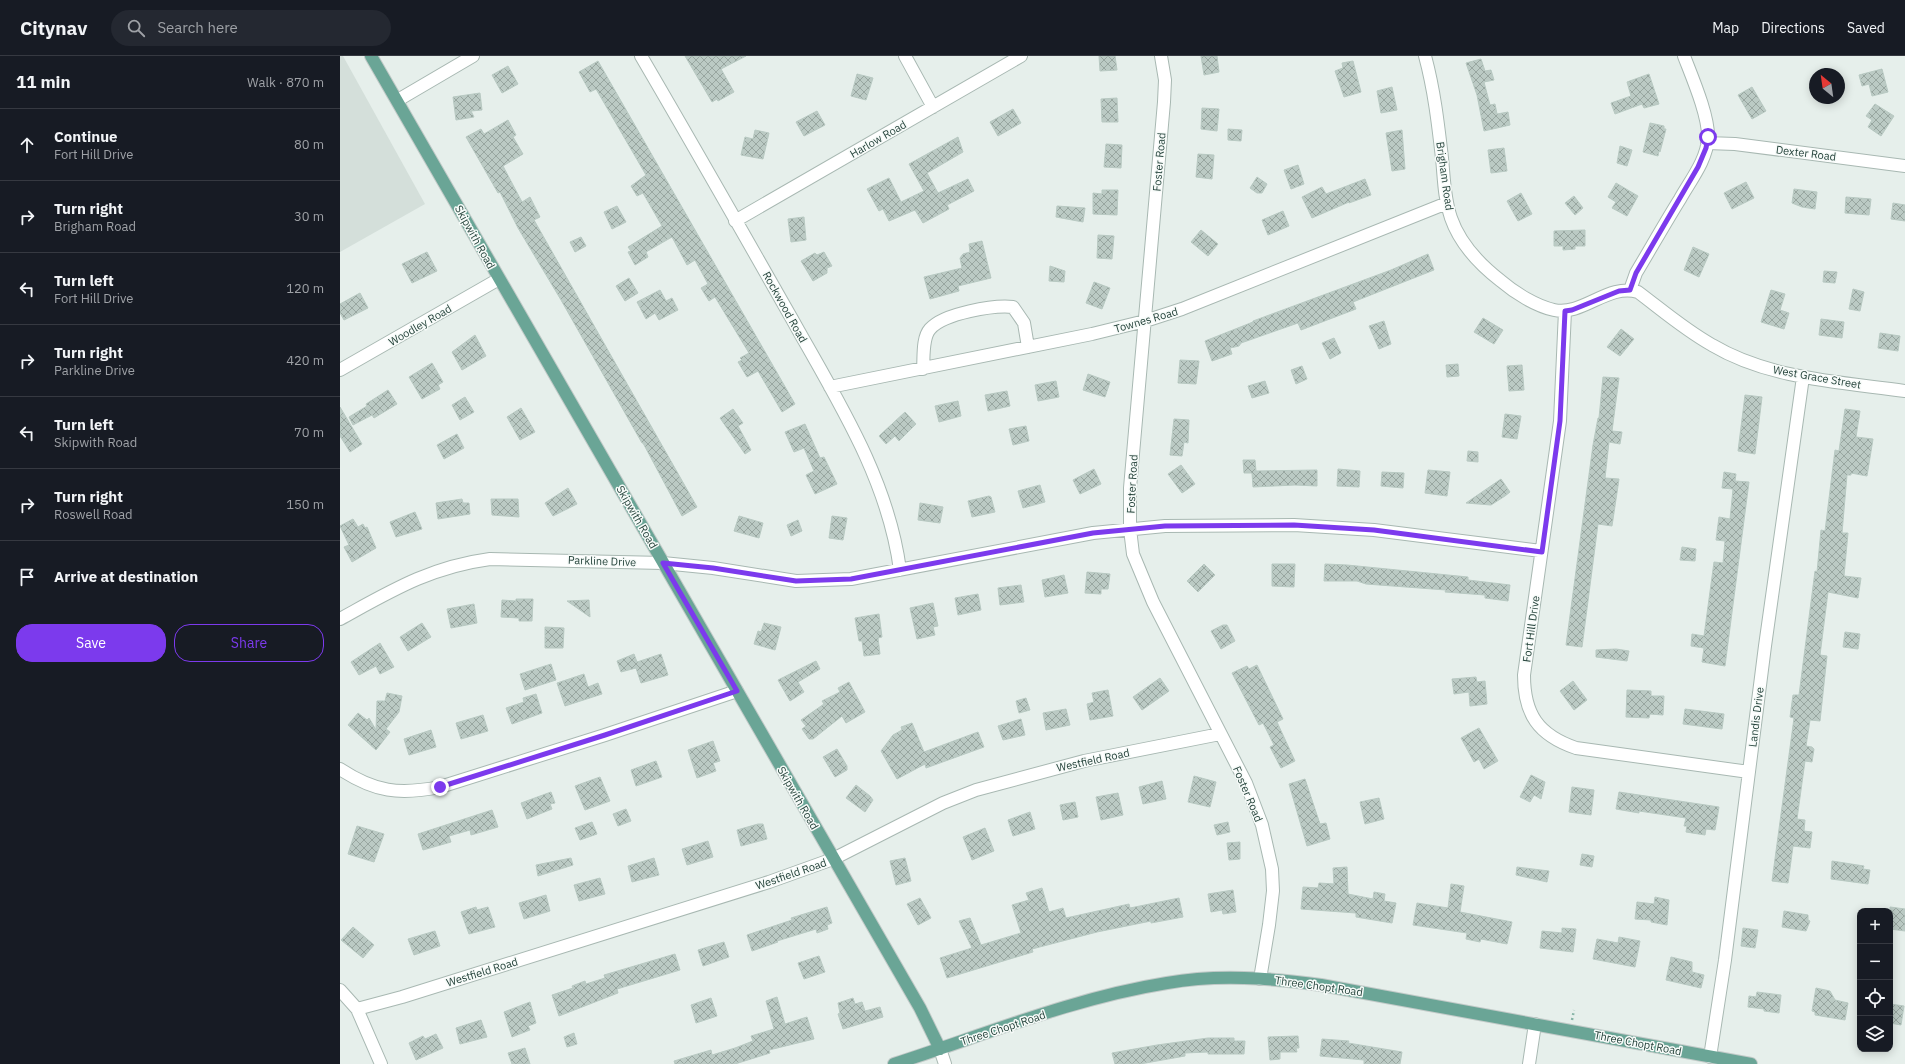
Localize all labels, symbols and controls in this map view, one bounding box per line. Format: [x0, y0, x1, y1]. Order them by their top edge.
search box [111, 10, 391, 46]
text: Citynav [20, 16, 87, 40]
icon: search [125, 17, 147, 39]
text: Search here [157, 18, 238, 37]
text: Map [1712, 19, 1739, 37]
text: Directions [1761, 19, 1825, 37]
text: Saved [1847, 19, 1885, 37]
north arrow [1809, 68, 1845, 104]
text: 11 min [16, 71, 71, 93]
text: Walk · 870 m [247, 74, 324, 91]
street label: Harlow Road [847, 117, 909, 161]
text: Continue [54, 127, 118, 146]
route start [1699, 128, 1717, 146]
street label: Foster Road [1149, 132, 1169, 192]
icon: ahead [16, 134, 38, 156]
text: 80 m [294, 136, 324, 153]
street label: Brigham Road [1433, 141, 1457, 211]
street label: Dexter Road [1775, 142, 1837, 164]
text: Fort Hill Drive [54, 146, 133, 163]
text: Turn right [54, 199, 123, 218]
street label: Skipwith Road [452, 203, 498, 271]
icon: right [16, 206, 38, 228]
text: 30 m [294, 208, 324, 225]
text: Brigham Road [54, 218, 136, 235]
street label: Rockwood Road [760, 269, 810, 345]
text: Turn left [54, 271, 114, 290]
icon: left [16, 278, 38, 300]
text: 120 m [286, 280, 324, 297]
text: Fort Hill Drive [54, 290, 133, 307]
street label: Woodley Road [386, 301, 454, 349]
street label: Townes Road [1113, 304, 1179, 336]
text: Turn right [54, 343, 123, 362]
icon: right [16, 350, 38, 372]
text: 420 m [286, 352, 324, 369]
text: Parkline Drive [54, 362, 135, 379]
street label: West Grace Street [1772, 362, 1862, 392]
text: Turn left [54, 415, 114, 434]
icon: left [16, 422, 38, 444]
text: 70 m [294, 424, 324, 441]
text: Skipwith Road [54, 434, 137, 451]
street label: Foster Road [1123, 454, 1141, 514]
street label: Skipwith Road [613, 483, 661, 551]
text: Turn right [54, 487, 123, 506]
icon: right [16, 494, 38, 516]
text: 150 m [286, 496, 324, 513]
text: Roswell Road [54, 506, 133, 523]
street label: Parkline Drive [568, 553, 636, 569]
icon: arrive [16, 566, 38, 588]
text: Arrive at destination [54, 567, 198, 586]
street label: Fort Hill Drive [1519, 595, 1543, 663]
button: Save [16, 624, 166, 662]
button: Share [174, 624, 324, 662]
street label: Landis Drive [1745, 686, 1767, 748]
street label: Westfield Road [1055, 745, 1131, 775]
street label: Skipwith Road [774, 764, 822, 832]
street label: Foster Road [1230, 764, 1266, 824]
route end [431, 778, 449, 796]
street label: Westfield Road [754, 855, 828, 893]
map controls [1857, 908, 1893, 1052]
button: + [1857, 908, 1893, 944]
button: − [1857, 944, 1893, 980]
street label: Westfield Road [444, 954, 520, 990]
street label: Three Chopt Road [1274, 973, 1364, 999]
button: locate [1857, 980, 1893, 1016]
street label: Three Chopt Road [959, 1008, 1047, 1048]
button: layers [1857, 1016, 1893, 1052]
street label: Three Chopt Road [1593, 1028, 1683, 1058]

